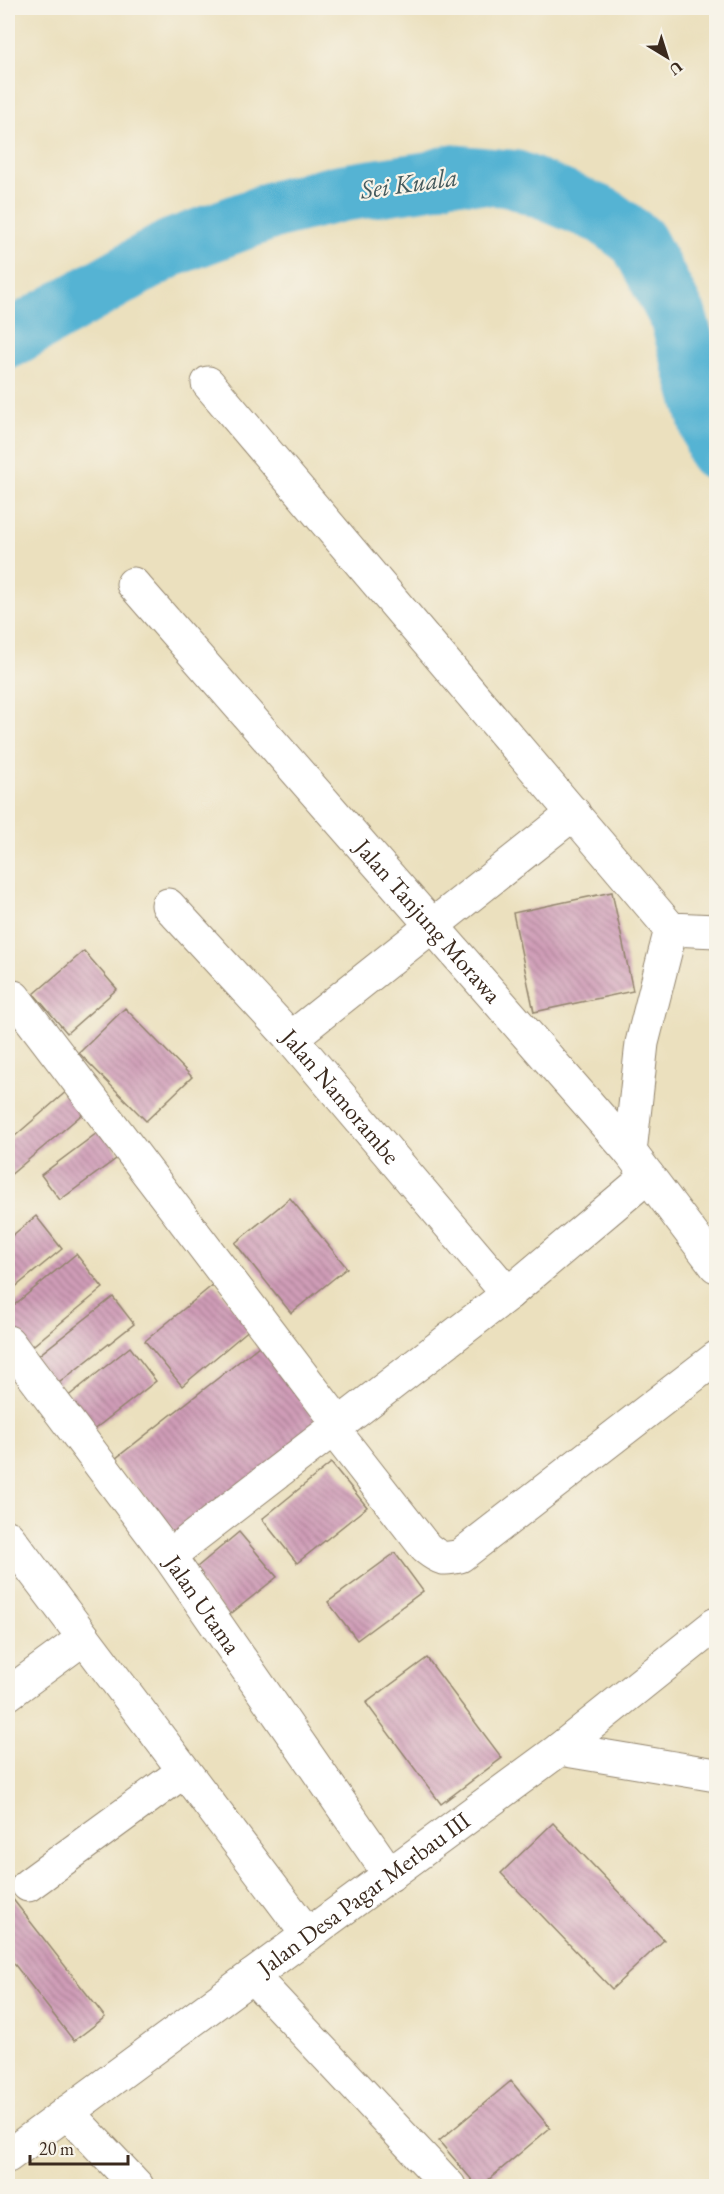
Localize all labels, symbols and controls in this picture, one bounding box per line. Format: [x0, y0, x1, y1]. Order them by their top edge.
north arrow [637, 27, 697, 87]
text: U [665, 56, 687, 80]
water label: Sei Kuala [357, 159, 460, 207]
street label: Jalan Tanjung Morawa [347, 831, 509, 1010]
street label: Jalan Namorambe [274, 1020, 407, 1170]
street label: Jalan Utama [157, 1547, 248, 1660]
street label: Jalan Desa Pagar Merbau III [249, 1805, 476, 1983]
scale bar [30, 2128, 128, 2166]
text: 20 m [39, 2137, 74, 2160]

